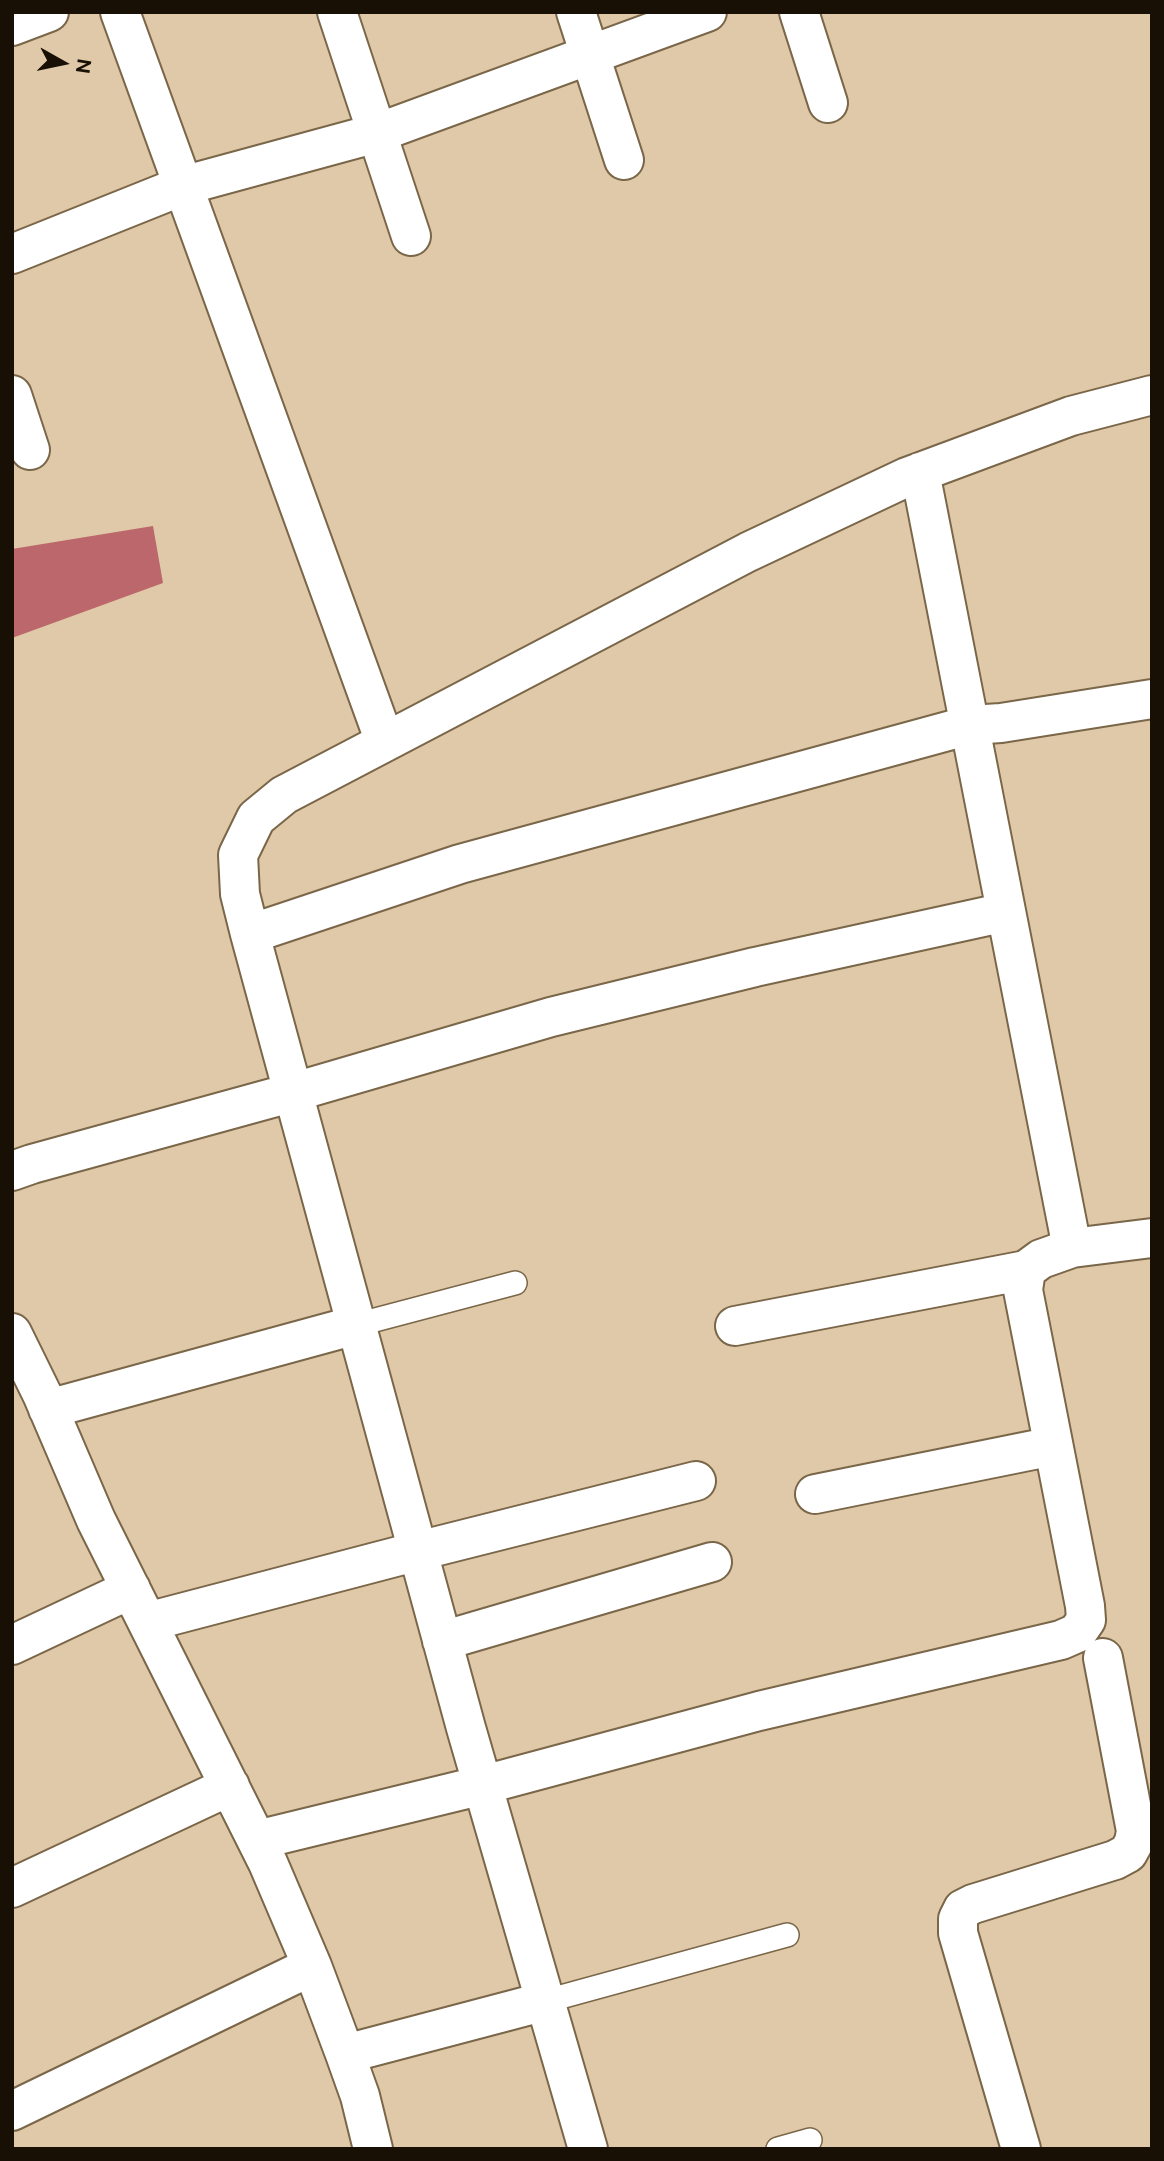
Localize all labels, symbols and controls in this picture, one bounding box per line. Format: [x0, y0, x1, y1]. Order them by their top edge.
north arrow [28, 28, 98, 98]
text: N [72, 57, 96, 75]

